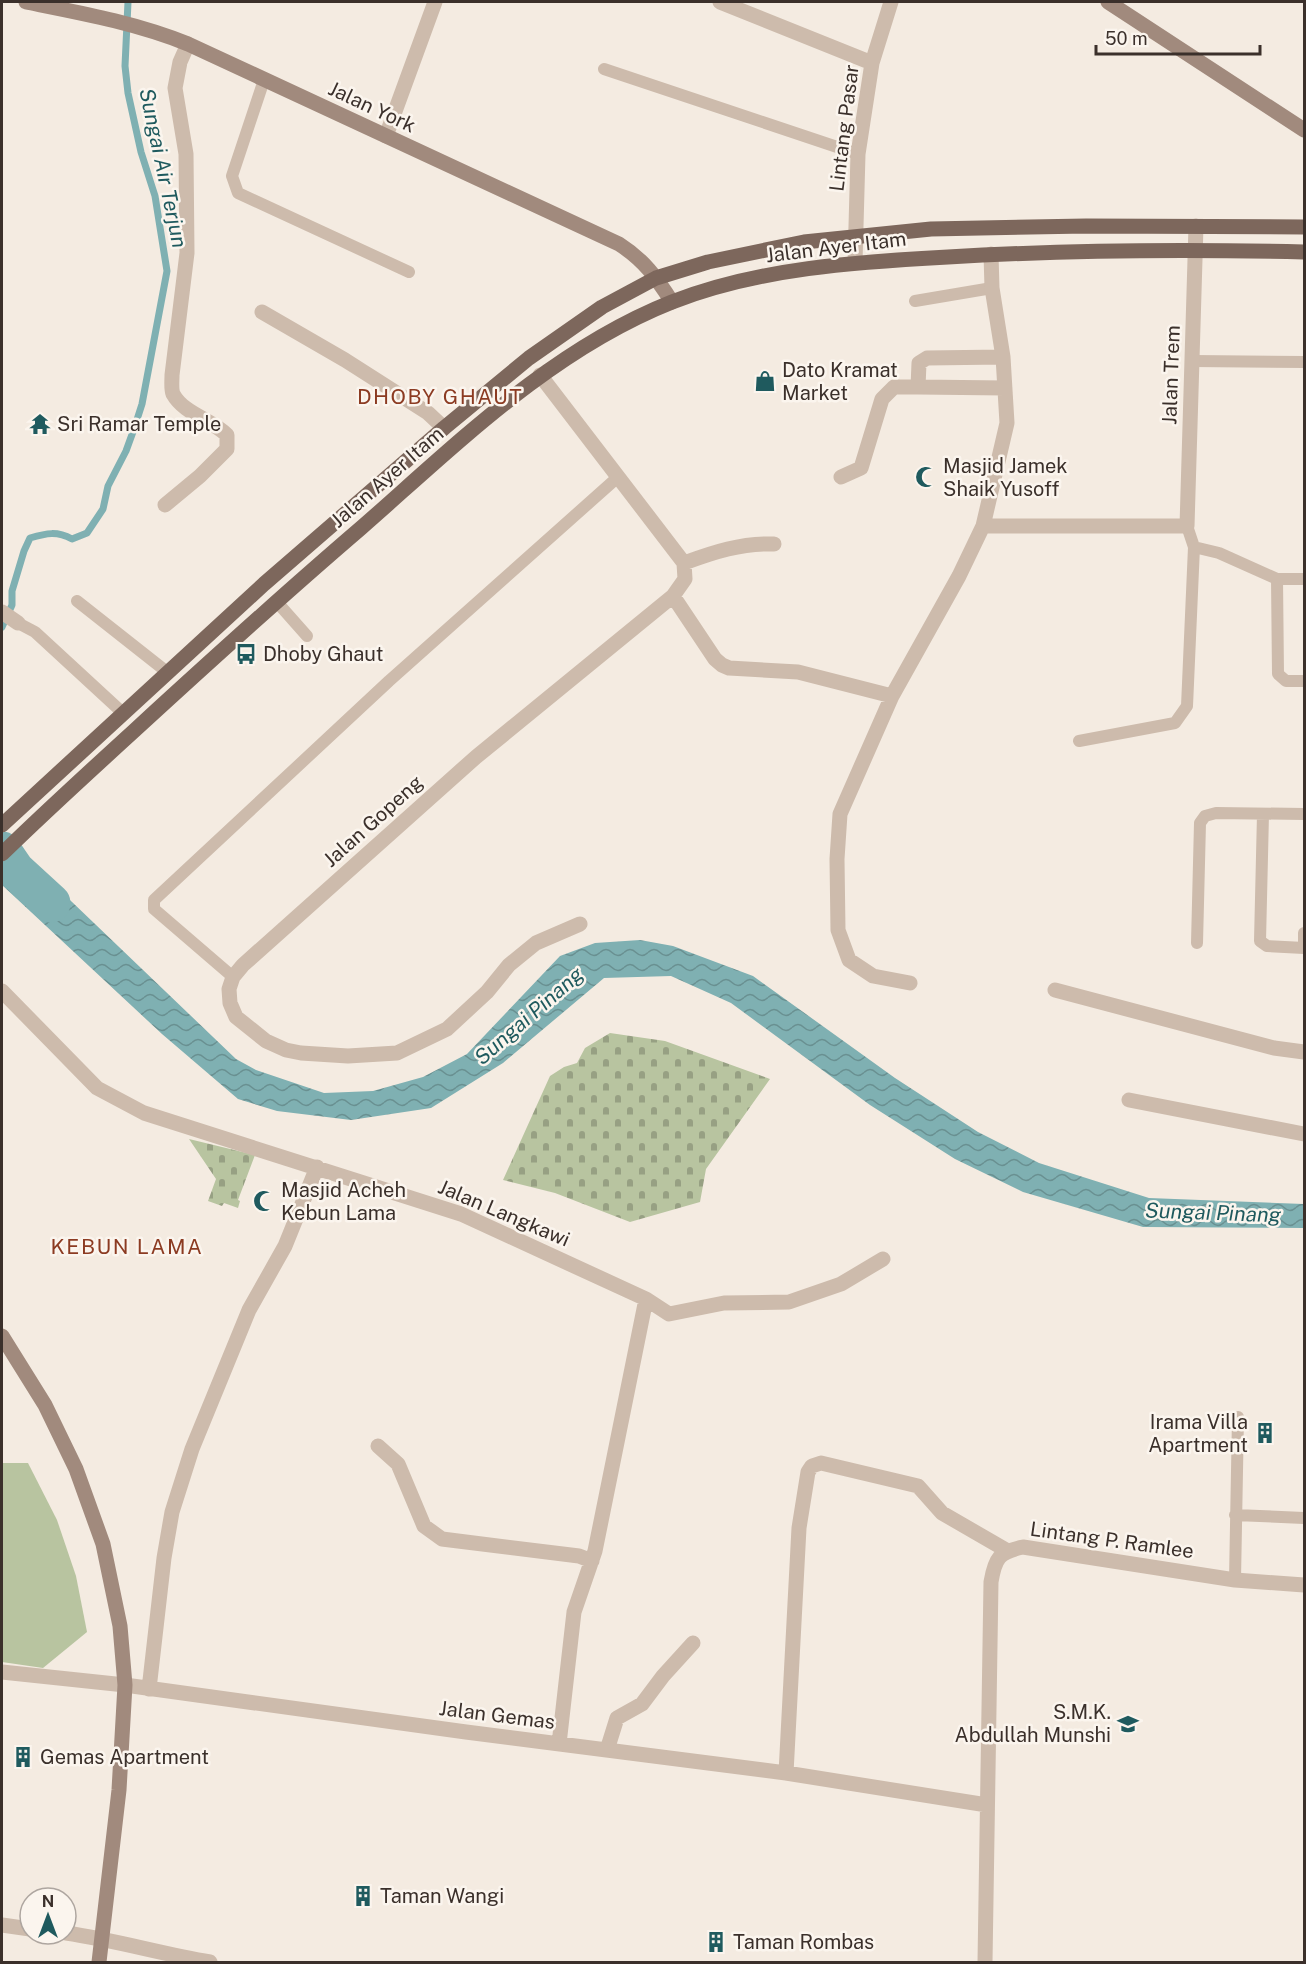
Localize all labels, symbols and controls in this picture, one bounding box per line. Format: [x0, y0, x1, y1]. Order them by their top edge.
scale bar [1096, 18, 1260, 56]
text: 50 m [1105, 28, 1148, 49]
street label: Lintang Pasar [824, 63, 864, 193]
street label: Jalan York [325, 76, 419, 138]
water label: Sungai Air Terjun [134, 86, 193, 250]
street label: Jalan Ayer Itam [764, 226, 908, 268]
street label: Jalan Trem [1157, 325, 1185, 425]
place label: Dato Kramat Market [782, 358, 898, 405]
shop icon: Dato Kramat Market [753, 369, 777, 393]
district label: DHOBY GHAUT [357, 384, 523, 409]
temple icon: Sri Ramar Temple [28, 412, 52, 436]
place label: Sri Ramar Temple [57, 412, 221, 436]
street label: Jalan Ayer Itam [326, 422, 448, 532]
place label: Masjid Jamek Shaik Yusoff [943, 454, 1068, 501]
mosque icon: Masjid Jamek Shaik Yusoff [914, 465, 938, 489]
bus stop icon: Dhoby Ghaut [234, 642, 258, 666]
place label: Dhoby Ghaut [263, 642, 384, 666]
street label: Jalan Gopeng [318, 770, 428, 872]
water label: Sungai Pinang [469, 961, 589, 1070]
street label: Jalan Langkawi [435, 1174, 573, 1252]
place label: Masjid Acheh Kebun Lama [281, 1178, 406, 1225]
mosque icon: Masjid Acheh Kebun Lama [252, 1189, 276, 1213]
water label: Sungai Pinang [1145, 1198, 1282, 1227]
district label: KEBUN LAMA [50, 1234, 204, 1259]
place label: Irama Villa Apartment [1148, 1410, 1248, 1457]
building icon: Irama Villa Apartment [1253, 1421, 1277, 1445]
street label: Lintang P. Ramlee [1029, 1517, 1195, 1563]
street label: Jalan Gemas [438, 1696, 556, 1734]
place label: S.M.K. Abdullah Munshi [955, 1700, 1111, 1747]
school or university icon: S.M.K. Abdullah Munshi [1116, 1712, 1140, 1736]
building icon: Gemas Apartment [11, 1745, 35, 1769]
place label: Gemas Apartment [40, 1745, 209, 1769]
building icon: Taman Wangi [351, 1884, 375, 1908]
place label: Taman Wangi [380, 1884, 504, 1908]
north arrow [18, 1886, 78, 1946]
text: N [42, 1892, 54, 1911]
building icon: Taman Rombas [704, 1930, 728, 1954]
place label: Taman Rombas [733, 1930, 874, 1954]

